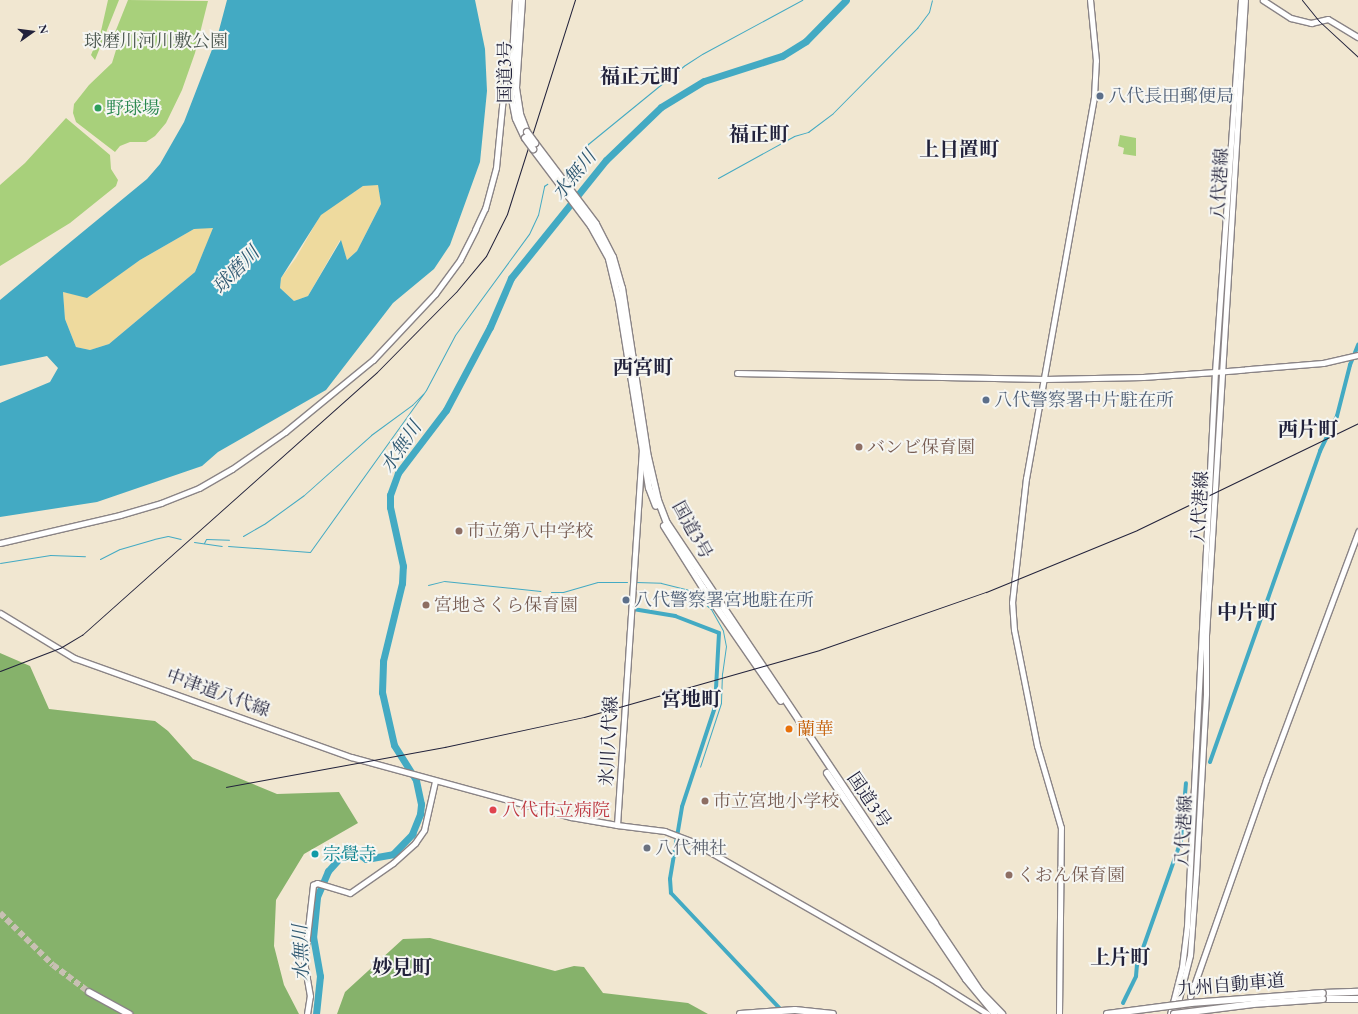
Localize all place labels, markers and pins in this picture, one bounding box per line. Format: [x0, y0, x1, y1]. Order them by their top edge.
place label: 八代長田郵便局 [1108, 85, 1234, 107]
marker: 八代長田郵便局 [1095, 91, 1105, 101]
place label: 野球場 [106, 97, 160, 119]
marker: 野球場 [93, 103, 103, 113]
place label: 八代警察署中片駐在所 [994, 389, 1174, 411]
marker: 八代警察署中片駐在所 [981, 395, 991, 405]
place label: バンビ保育園 [867, 436, 975, 458]
marker: バンビ保育園 [854, 442, 864, 452]
place label: 市立第八中学校 [467, 520, 593, 542]
marker: 市立第八中学校 [454, 526, 464, 536]
place label: 八代警察署宮地駐在所 [634, 589, 814, 611]
place label: 宮地さくら保育園 [434, 594, 578, 616]
marker: 八代警察署宮地駐在所 [621, 595, 631, 605]
marker: 宮地さくら保育園 [421, 600, 431, 610]
place label: 蘭華 [797, 718, 833, 740]
marker: 蘭華 [784, 724, 794, 734]
place label: 市立宮地小学校 [713, 790, 839, 812]
marker: 市立宮地小学校 [700, 796, 710, 806]
place label: 八代市立病院 [502, 799, 610, 821]
marker: 八代市立病院 [487, 804, 499, 816]
place label: 八代神社 [655, 837, 727, 859]
place label: 宗覺寺 [323, 843, 377, 865]
marker: 八代神社 [642, 843, 652, 853]
marker: 宗覺寺 [310, 849, 320, 859]
place label: くおん保育園 [1017, 864, 1125, 886]
marker: くおん保育園 [1004, 870, 1014, 880]

